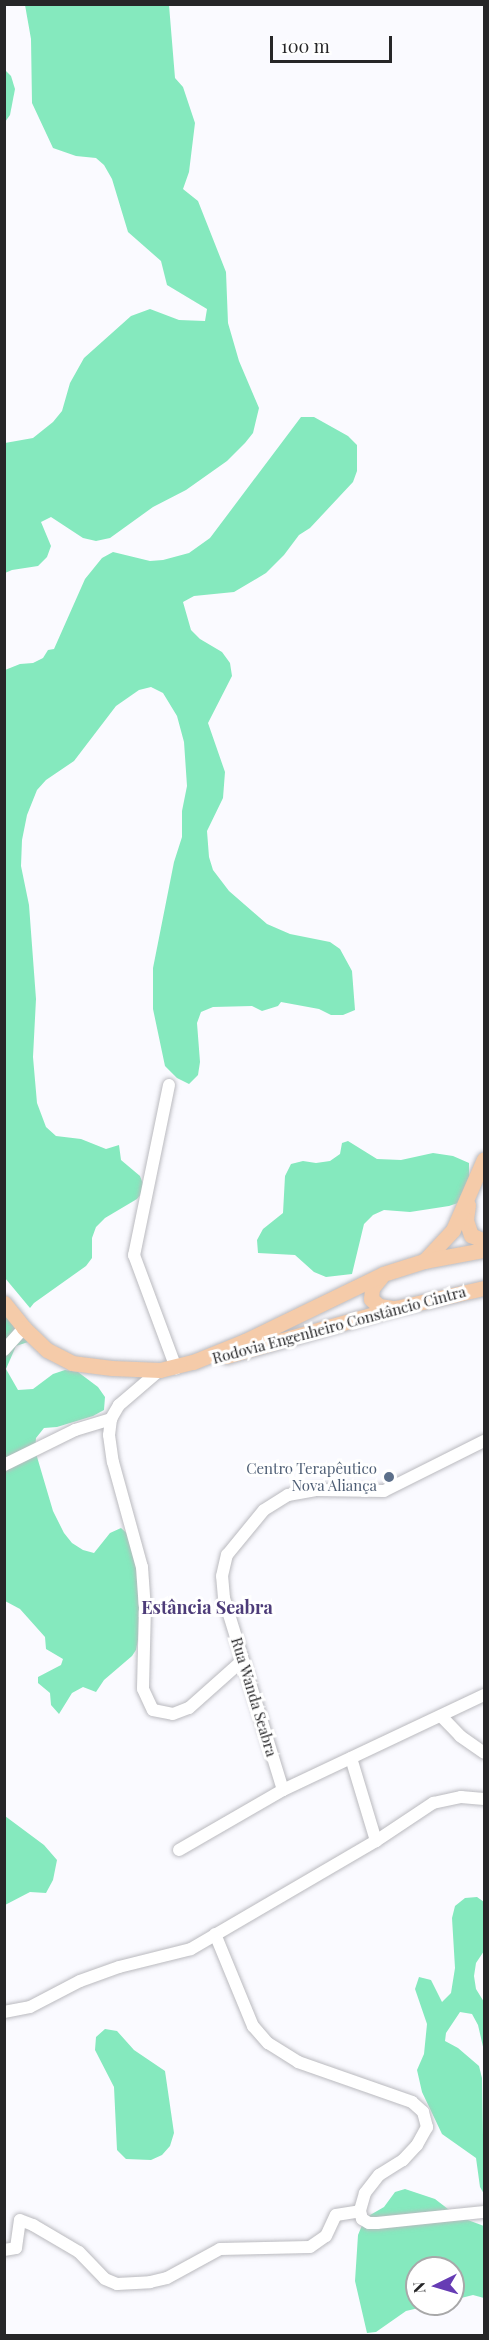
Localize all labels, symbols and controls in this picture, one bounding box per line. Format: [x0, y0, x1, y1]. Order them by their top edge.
scale bar [273, 24, 394, 62]
text: 100 m [281, 34, 330, 58]
street label: Rodovia Engenheiro Constâncio Cintra [210, 1282, 468, 1368]
place label: Centro Terapêutico Nova Aliança [246, 1459, 377, 1494]
marker: Centro Terapêutico Nova Aliança [382, 1470, 396, 1484]
district label: Estância Seabra [141, 1596, 273, 1618]
street label: Rua Wanda Seabra [227, 1635, 281, 1759]
north arrow [405, 2256, 465, 2316]
text: N [408, 2281, 430, 2294]

